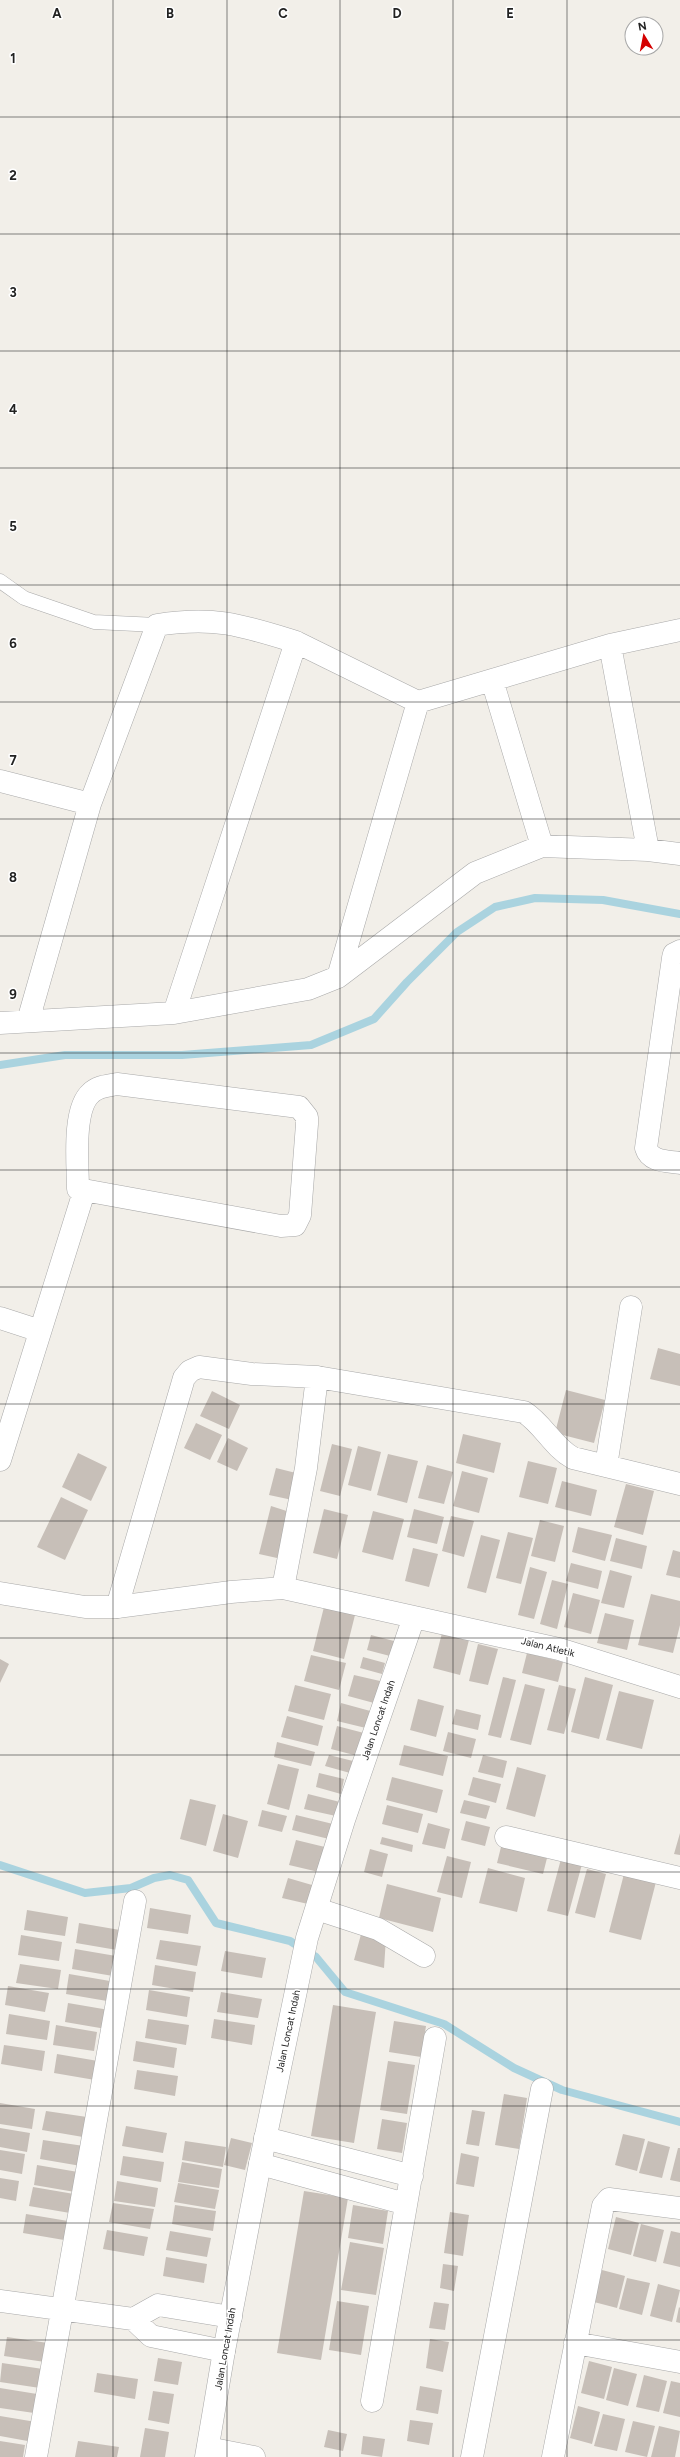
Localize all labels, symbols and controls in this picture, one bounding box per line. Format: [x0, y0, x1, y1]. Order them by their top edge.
text: A [52, 6, 62, 21]
text: B [166, 6, 174, 21]
text: C [278, 6, 288, 21]
text: D [392, 6, 402, 21]
text: E [506, 6, 514, 21]
north arrow [624, 16, 664, 56]
text: N [637, 20, 648, 34]
text: 1 [10, 51, 16, 66]
text: 2 [9, 168, 17, 183]
text: 3 [9, 285, 17, 300]
text: 4 [9, 402, 17, 417]
text: 5 [9, 519, 17, 534]
text: 6 [9, 636, 17, 651]
text: 7 [9, 753, 17, 768]
text: 8 [9, 870, 17, 885]
text: 9 [9, 987, 17, 1002]
street label: Jalan Atletik [520, 1634, 576, 1660]
street label: Jalan Loncat Indah [358, 1678, 398, 1762]
street label: Jalan Loncat Indah [273, 1988, 303, 2073]
street label: Jalan Loncat Indah [211, 2306, 239, 2391]

